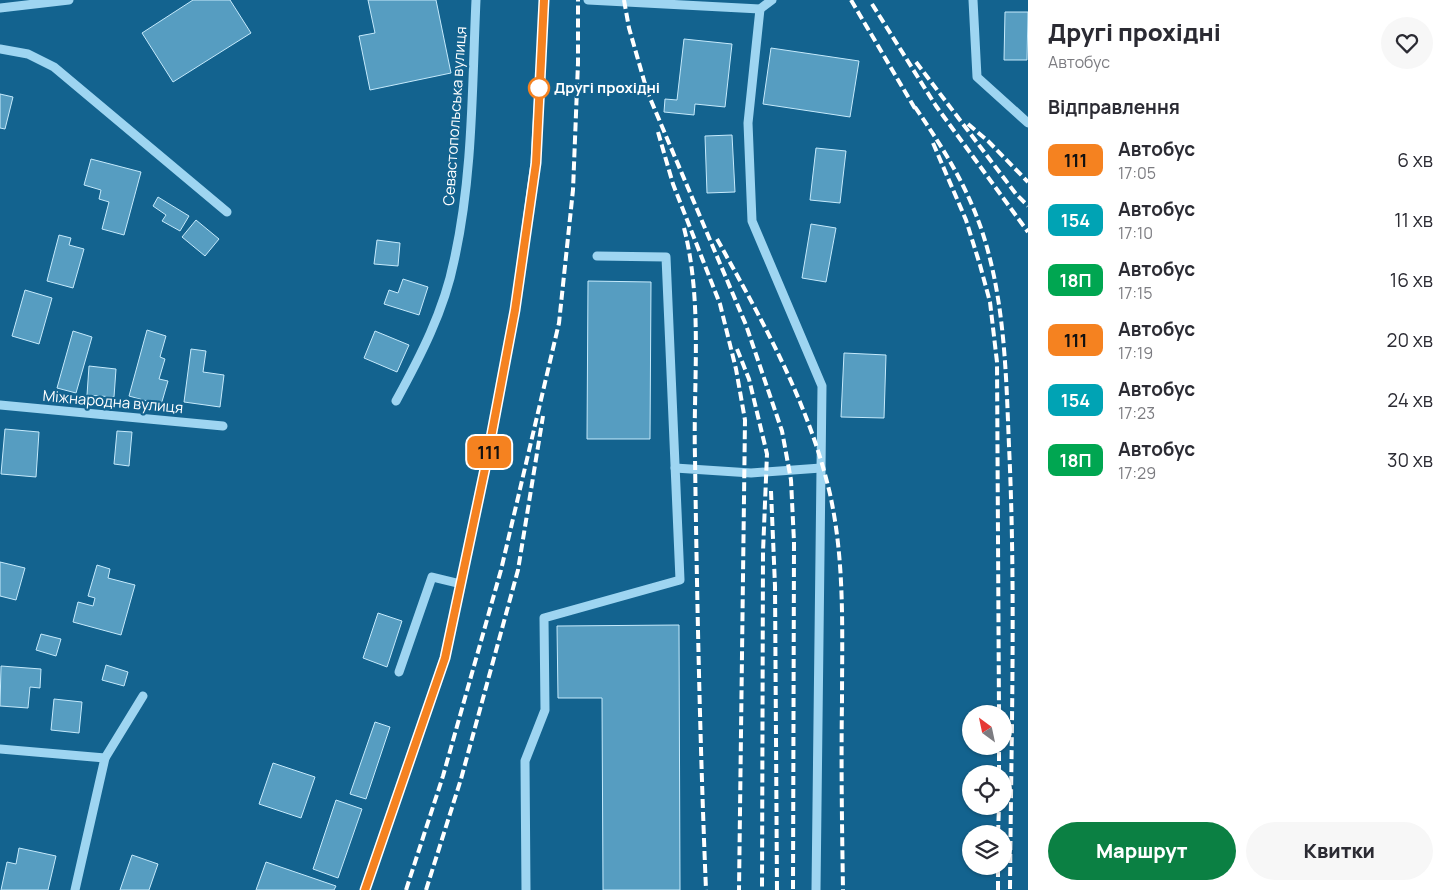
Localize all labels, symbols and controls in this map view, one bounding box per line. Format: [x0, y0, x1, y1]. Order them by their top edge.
text: Другі прохідні [1048, 15, 1221, 48]
button: heart [1381, 17, 1433, 69]
street label: Севастопольська вулиця [438, 26, 471, 206]
text: Автобус [1048, 51, 1110, 73]
marker: Другі прохідні [528, 77, 550, 99]
place label: Другі прохідні [554, 77, 660, 98]
text: Відправлення [1048, 94, 1180, 120]
text: Автобус [1118, 136, 1195, 162]
text: 6 хв [1397, 147, 1433, 173]
text: 111 [1064, 148, 1087, 172]
text: 17:05 [1118, 162, 1156, 184]
text: Автобус [1118, 196, 1195, 222]
text: 11 хв [1394, 207, 1433, 233]
text: 154 [1061, 208, 1090, 232]
text: 17:10 [1118, 222, 1153, 244]
text: Автобус [1118, 256, 1195, 282]
text: 16 хв [1390, 267, 1433, 293]
text: 18П [1060, 268, 1091, 292]
text: 17:15 [1118, 282, 1153, 304]
text: Автобус [1118, 316, 1195, 342]
text: 20 хв [1387, 327, 1433, 353]
text: 111 [1064, 328, 1087, 352]
text: 17:19 [1118, 342, 1153, 364]
text: Автобус [1118, 376, 1195, 402]
street label: Міжнародна вулиця [42, 385, 184, 418]
text: 24 хв [1387, 387, 1433, 413]
text: 154 [1061, 388, 1090, 412]
text: 17:23 [1118, 402, 1155, 424]
line badge: 111 [460, 436, 518, 468]
text: Автобус [1118, 436, 1195, 462]
text: 111 [477, 440, 501, 464]
text: 30 хв [1387, 447, 1433, 473]
text: 18П [1060, 448, 1091, 472]
text: 17:29 [1118, 462, 1156, 484]
north arrow [962, 705, 1012, 755]
map controls [962, 705, 1012, 875]
button: locate [962, 765, 1012, 815]
button: Маршрут [1048, 822, 1236, 880]
button: Квитки [1246, 822, 1433, 880]
button: layers [962, 825, 1012, 875]

